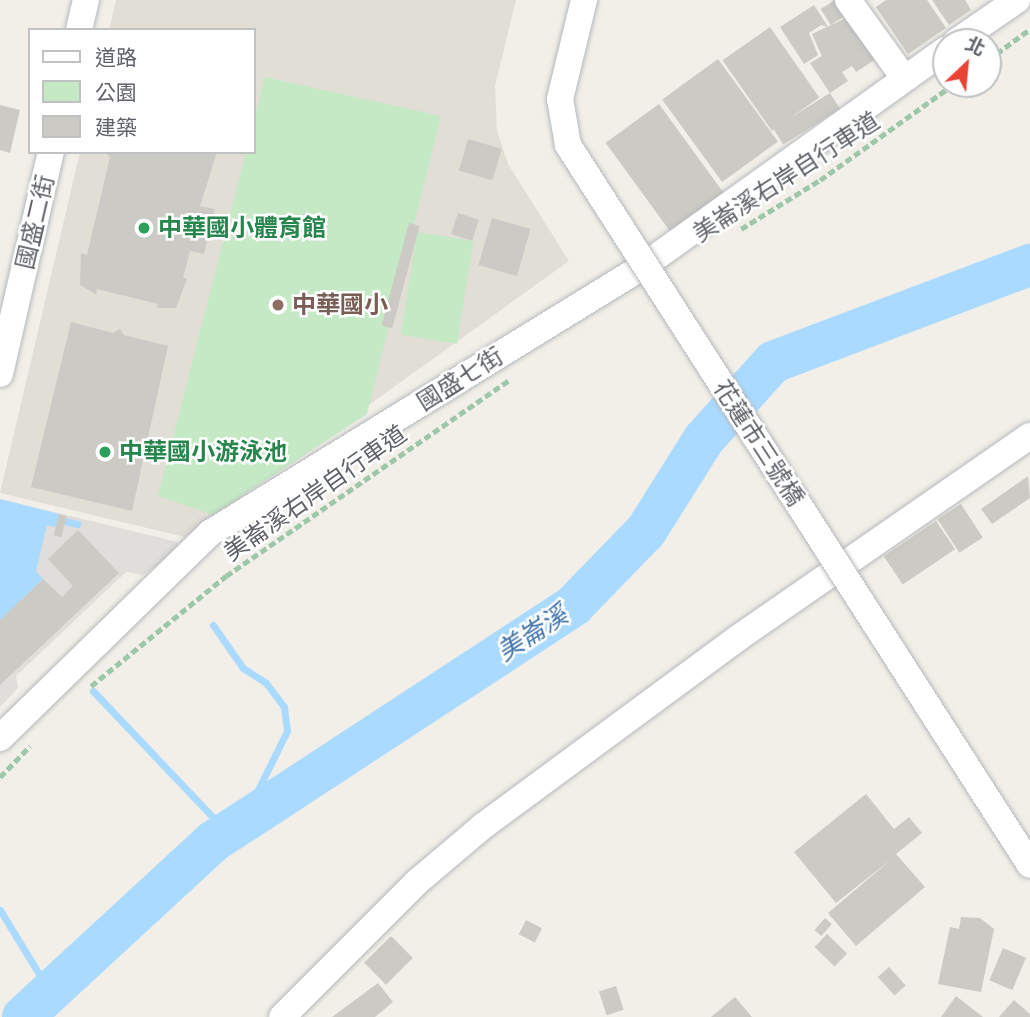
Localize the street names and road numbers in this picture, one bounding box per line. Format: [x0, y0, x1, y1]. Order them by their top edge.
street label: 美崙溪右岸自行車道 [688, 106, 884, 248]
street label: 國盛二街 [10, 172, 60, 272]
street label: 國盛七街 [412, 341, 508, 417]
street label: 花蓮市三號橋 [708, 375, 810, 511]
street label: 美崙溪右岸自行車道 [218, 419, 412, 567]

